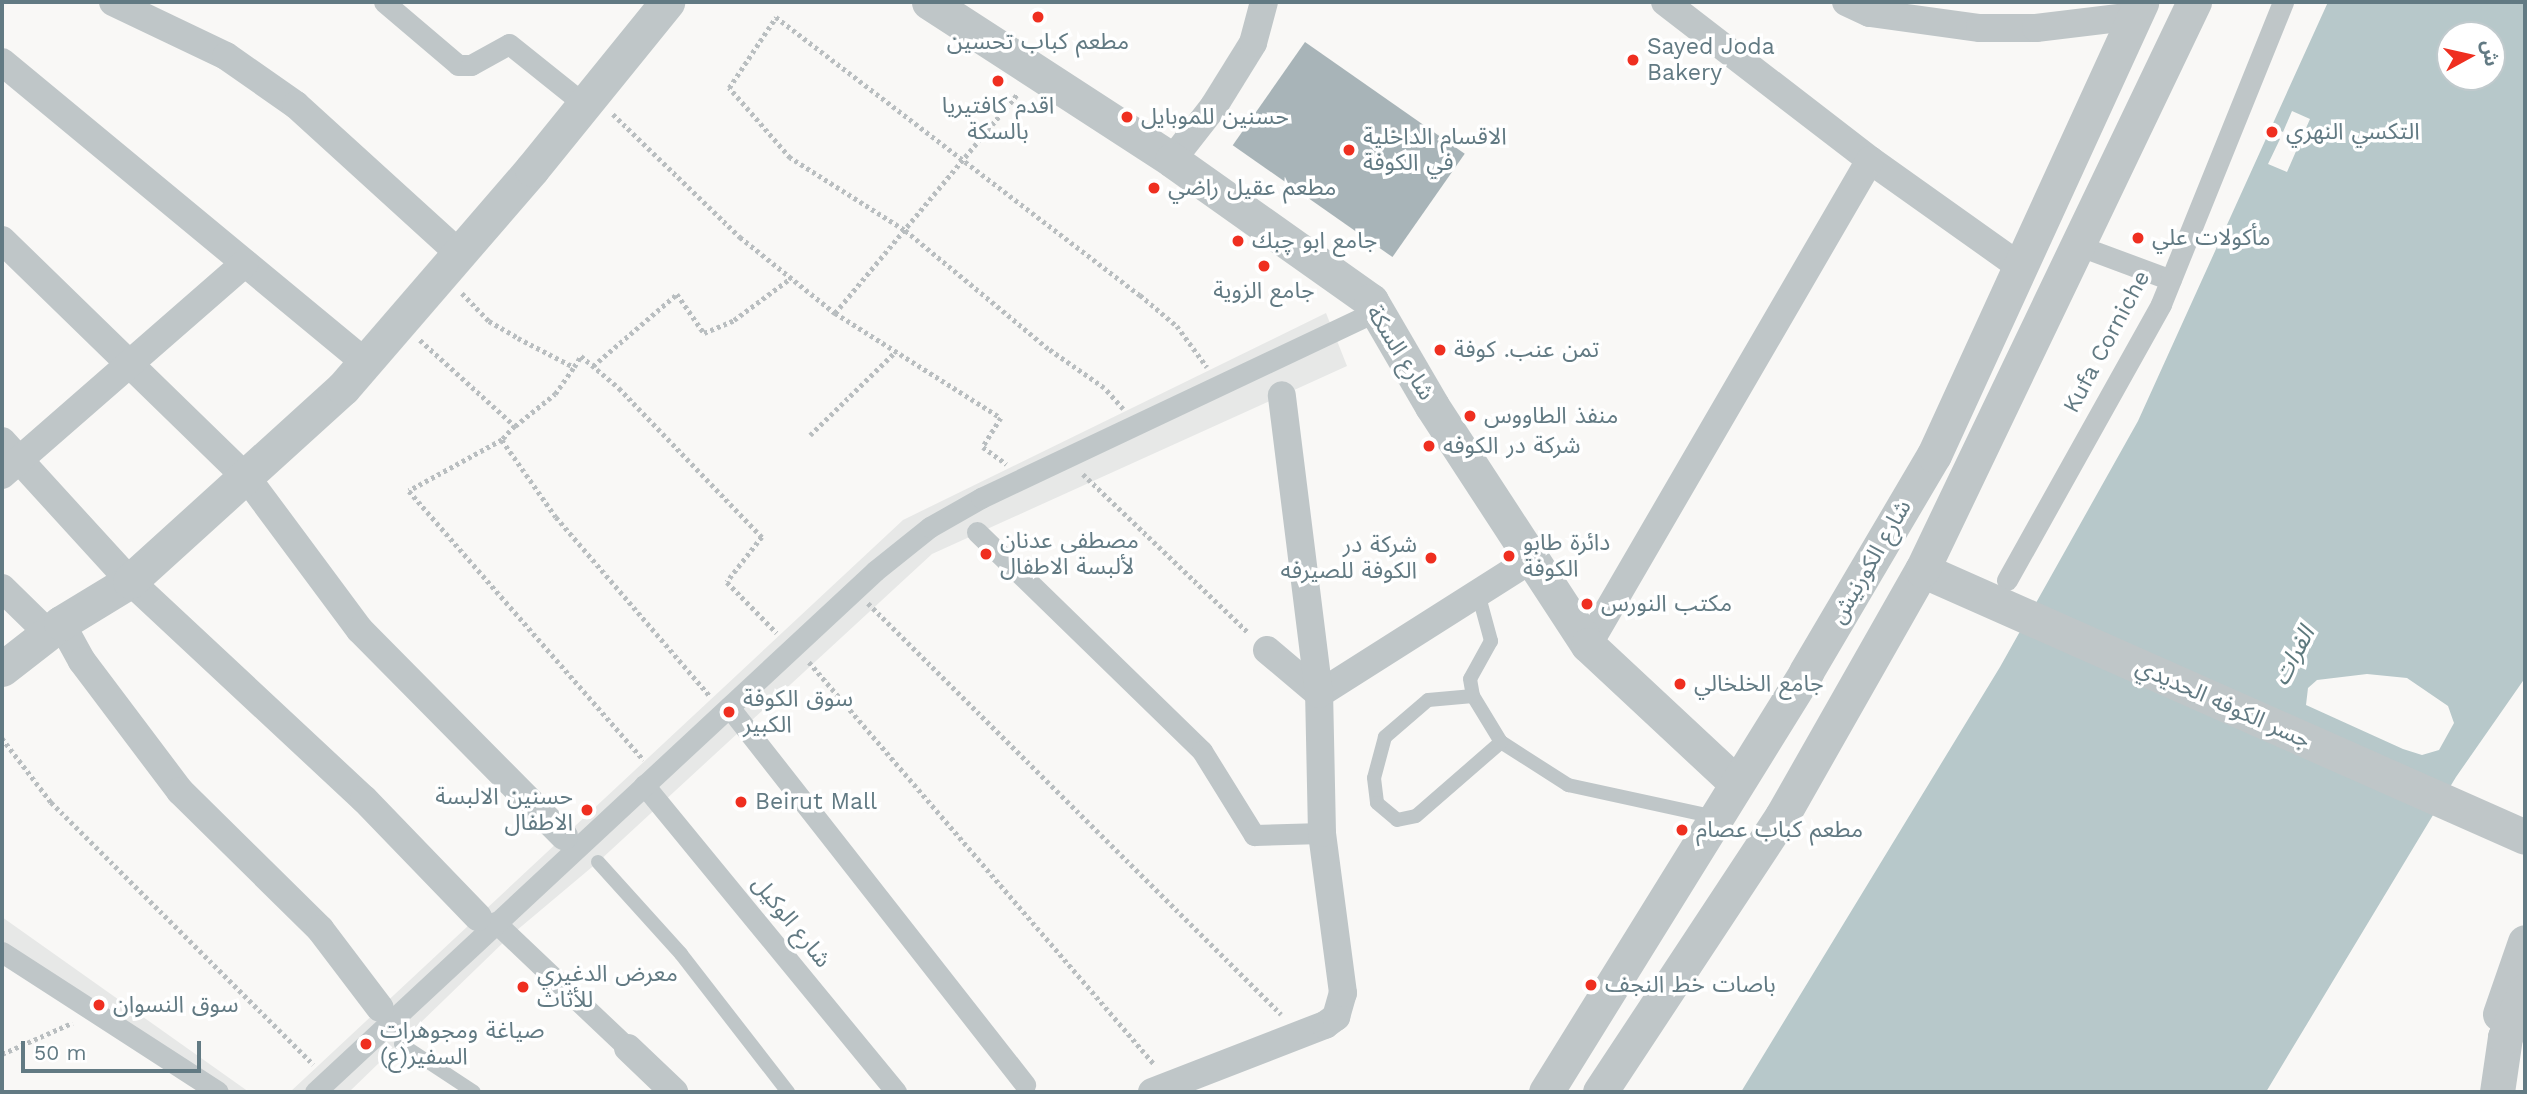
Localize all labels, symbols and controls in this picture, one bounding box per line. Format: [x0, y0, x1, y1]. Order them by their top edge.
marker: مطعم كباب تحسين [1030, 9, 1046, 25]
north arrow [2436, 21, 2506, 91]
place label: مطعم كباب تحسين [947, 28, 1129, 56]
place label: Sayed Joda Bakery [1647, 33, 1775, 87]
text: ش [2477, 39, 2504, 68]
marker: Sayed Joda Bakery [1625, 52, 1641, 68]
marker: اقدم كافتيريا بالسكة [990, 73, 1006, 89]
place label: اقدم كافتيريا بالسكة [942, 92, 1054, 146]
place label: حسنين للموبايل [1141, 103, 1289, 131]
marker: حسنين للموبايل [1119, 109, 1135, 125]
place label: التكسي النهري [2286, 118, 2420, 146]
place label: الاقسام الداخلية في الكوفة [1363, 123, 1507, 177]
marker: التكسي النهري [2264, 124, 2280, 140]
marker: الاقسام الداخلية في الكوفة [1341, 142, 1357, 158]
place label: مطعم عقيل راضي [1168, 174, 1336, 202]
marker: مطعم عقيل راضي [1146, 180, 1162, 196]
place label: مأكولات علي [2152, 224, 2271, 252]
place label: جامع ابو چبك [1252, 227, 1377, 255]
marker: مأكولات علي [2130, 230, 2146, 246]
marker: جامع ابو چبك [1230, 233, 1246, 249]
marker: جامع الزوية [1256, 258, 1272, 274]
street label: Kufa Corniche [2058, 266, 2156, 418]
place label: جامع الزوية [1213, 277, 1315, 305]
street label: شارع السكة [1360, 301, 1440, 405]
place label: تمن عنب. كوفة [1454, 336, 1599, 364]
marker: تمن عنب. كوفة [1432, 342, 1448, 358]
place label: منفذ الطاووس [1484, 402, 1618, 430]
marker: منفذ الطاووس [1462, 408, 1478, 424]
place label: شركة در الكوفه [1443, 432, 1580, 460]
marker: شركة در الكوفه [1421, 438, 1437, 454]
street label: شارع الكورنيش [1824, 495, 1918, 629]
place label: مصطفى عدنان لألبسة الاطفال [1000, 527, 1139, 581]
place label: دائرة طابو الكوفة [1523, 529, 1610, 583]
place label: شركة در الكوفة للصيرفه [1281, 531, 1417, 585]
marker: مصطفى عدنان لألبسة الاطفال [978, 546, 994, 562]
marker: دائرة طابو الكوفة [1501, 548, 1517, 564]
marker: شركة در الكوفة للصيرفه [1423, 550, 1439, 566]
place label: مكتب النورس [1601, 590, 1732, 618]
marker: مكتب النورس [1579, 596, 1595, 612]
water label: الفرات [2267, 622, 2321, 690]
street label: جسر الکوفه الحديدي [2131, 653, 2315, 755]
place label: جامع الخلخالي [1694, 670, 1824, 698]
marker: جامع الخلخالي [1672, 676, 1688, 692]
place label: سوق الكوفة الكبير [743, 685, 853, 739]
marker: سوق الكوفة الكبير [721, 704, 737, 720]
place label: حسنين الالبسة الاطفال [435, 783, 573, 837]
place label: Beirut Mall [755, 788, 877, 816]
marker: Beirut Mall [733, 794, 749, 810]
marker: حسنين الالبسة الاطفال [579, 802, 595, 818]
place label: مطعم كباب عصام [1696, 816, 1863, 844]
marker: مطعم كباب عصام [1674, 822, 1690, 838]
street label: شارع الوكيل [746, 871, 836, 973]
place label: معرض الدغيري للأثاث [537, 960, 678, 1014]
place label: باصات خط النجف [1605, 971, 1776, 999]
marker: باصات خط النجف [1583, 977, 1599, 993]
marker: معرض الدغيري للأثاث [515, 979, 531, 995]
place label: سوق النسوان [113, 991, 239, 1019]
marker: سوق النسوان [91, 997, 107, 1013]
place label: صياغة ومجوهرات السفير(ع) [380, 1017, 545, 1071]
scale bar [24, 1028, 205, 1072]
marker: صياغة ومجوهرات السفير(ع) [358, 1036, 374, 1052]
text: 50 m [34, 1040, 86, 1065]

